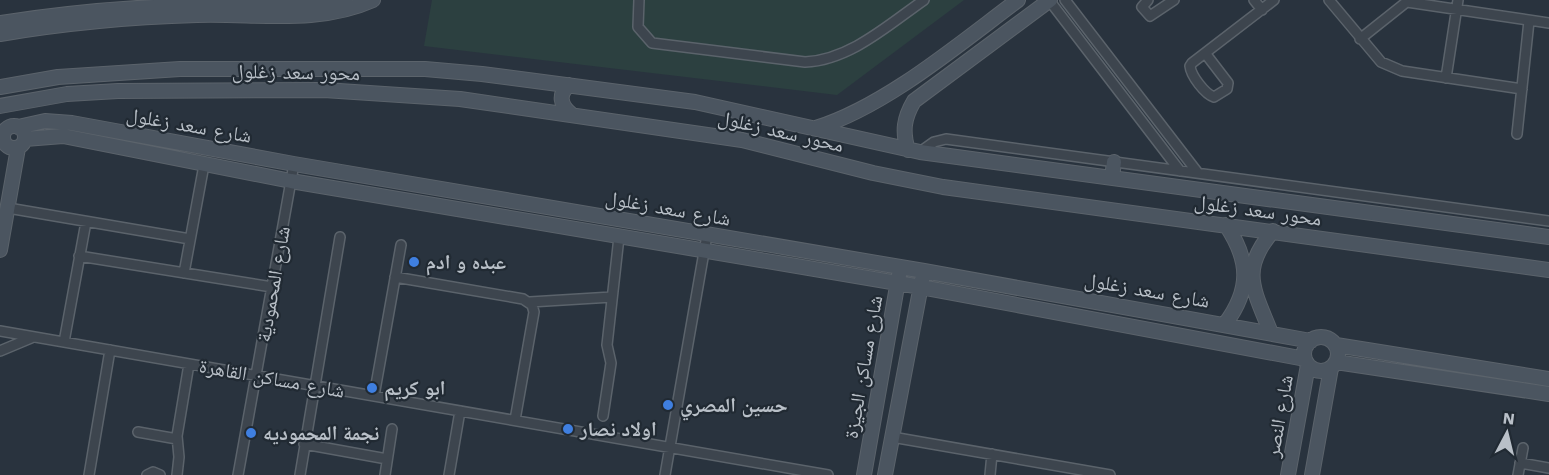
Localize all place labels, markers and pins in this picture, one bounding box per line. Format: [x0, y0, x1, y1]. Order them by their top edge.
place label: عبده و ادم [426, 250, 506, 276]
marker: عبده و ادم [407, 255, 421, 269]
place label: ابو كريم [384, 376, 445, 402]
marker: ابو كريم [365, 381, 379, 395]
place label: حسين المصري [680, 393, 788, 421]
marker: حسين المصري [661, 398, 675, 412]
place label: اولاد نصار [579, 417, 657, 441]
place label: نجمة المحموديه [263, 421, 379, 445]
marker: اولاد نصار [561, 422, 575, 436]
marker: نجمة المحموديه [244, 426, 258, 440]

